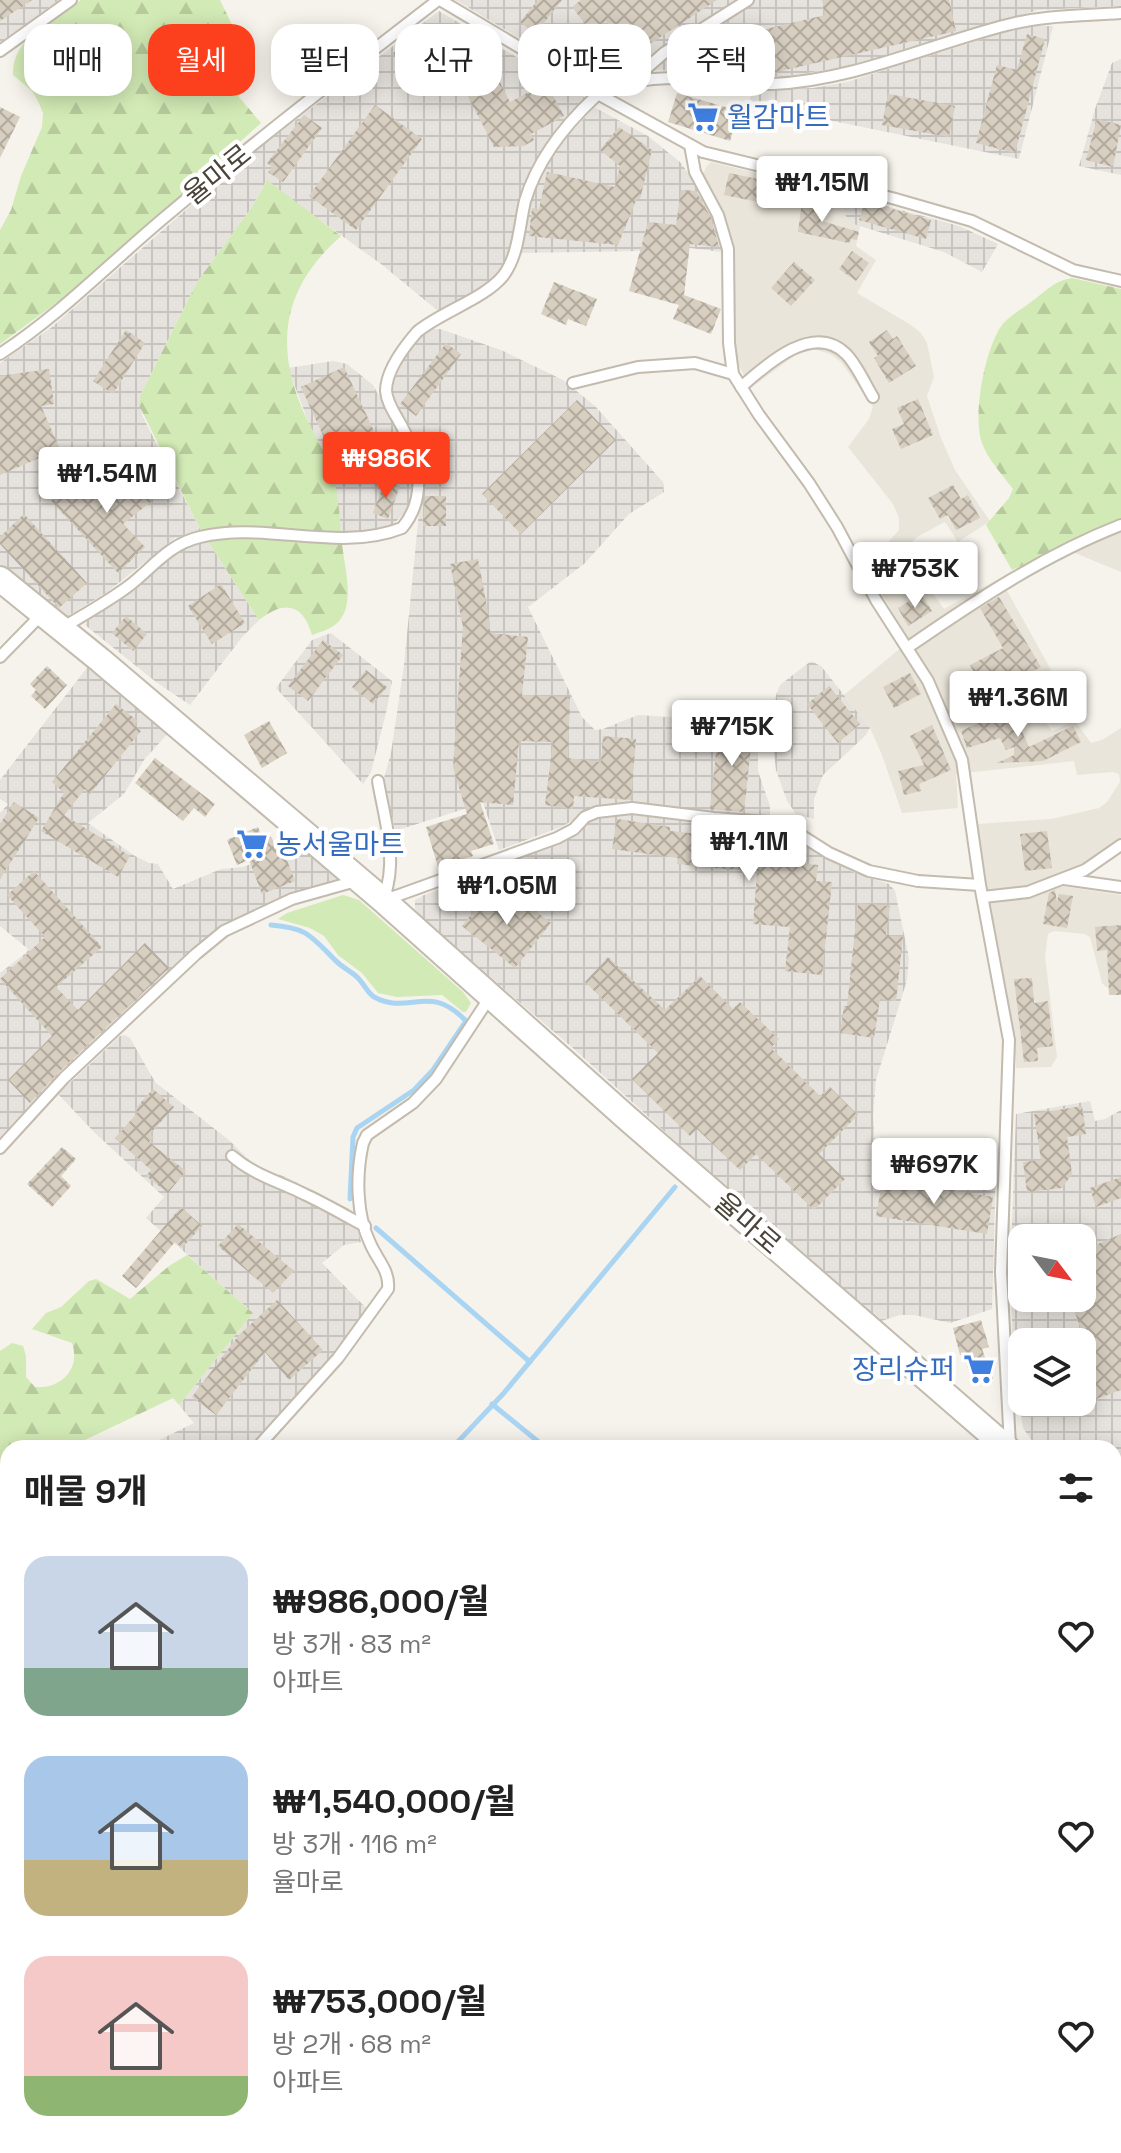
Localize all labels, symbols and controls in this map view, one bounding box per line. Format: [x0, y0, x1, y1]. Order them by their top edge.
chip: 매매 [24, 24, 132, 96]
chip: 월세 [148, 24, 255, 96]
chip: 필터 [271, 24, 379, 96]
chip: 신규 [395, 24, 502, 96]
chip: 아파트 [518, 24, 651, 96]
chip: 주택 [667, 24, 775, 96]
place label: 월감마트 [727, 99, 830, 135]
supermarket icon: 월감마트 [686, 100, 720, 134]
street label: 율마로 [176, 136, 258, 212]
pin: ₩1.15M [757, 156, 887, 224]
text: ₩1.15M [775, 165, 869, 199]
pin: ₩986K [330, 432, 442, 500]
text: ₩986K [341, 441, 431, 475]
pin: ₩1.54M [42, 447, 172, 515]
text: ₩1.54M [56, 456, 158, 490]
pin: ₩753K [859, 542, 971, 610]
text: ₩753K [871, 551, 959, 585]
pin: ₩1.36M [953, 671, 1083, 739]
text: ₩1.36M [968, 680, 1068, 714]
pin: ₩715K [676, 700, 788, 768]
text: ₩715K [690, 709, 774, 743]
pin: ₩1.1M [693, 815, 805, 883]
text: ₩1.1M [709, 824, 789, 858]
place label: 농서울마트 [276, 826, 405, 862]
supermarket icon: 농서울마트 [235, 827, 269, 861]
pin: ₩1.05M [442, 859, 572, 927]
text: ₩1.05M [456, 868, 558, 902]
pin: ₩697K [878, 1138, 990, 1206]
text: ₩697K [890, 1147, 978, 1181]
street label: 율마로 [707, 1184, 789, 1262]
north arrow [1008, 1224, 1096, 1312]
map controls [1008, 1224, 1096, 1416]
button: layers [1008, 1328, 1096, 1416]
place label: 장리슈퍼 [852, 1351, 955, 1387]
supermarket icon: 장리슈퍼 [962, 1352, 996, 1386]
icon: filters [1054, 1466, 1098, 1510]
text: 매물 9개 [24, 1470, 148, 1513]
text: ₩986,000/월 [272, 1580, 489, 1623]
icon: home [88, 1588, 184, 1684]
icon: heart [1054, 1614, 1098, 1658]
text: 방 3개 · 83 m² [272, 1627, 431, 1661]
text: 아파트 [272, 1665, 344, 1699]
text: ₩1,540,000/월 [272, 1780, 516, 1823]
icon: home [88, 1788, 184, 1884]
icon: heart [1054, 1814, 1098, 1858]
text: 방 3개 · 116 m² [272, 1827, 437, 1861]
text: 율마로 [272, 1865, 344, 1899]
text: ₩753,000/월 [272, 1980, 487, 2023]
icon: home [88, 1988, 184, 2084]
icon: heart [1054, 2014, 1098, 2058]
text: 방 2개 · 68 m² [272, 2027, 431, 2061]
text: 아파트 [272, 2065, 344, 2099]

